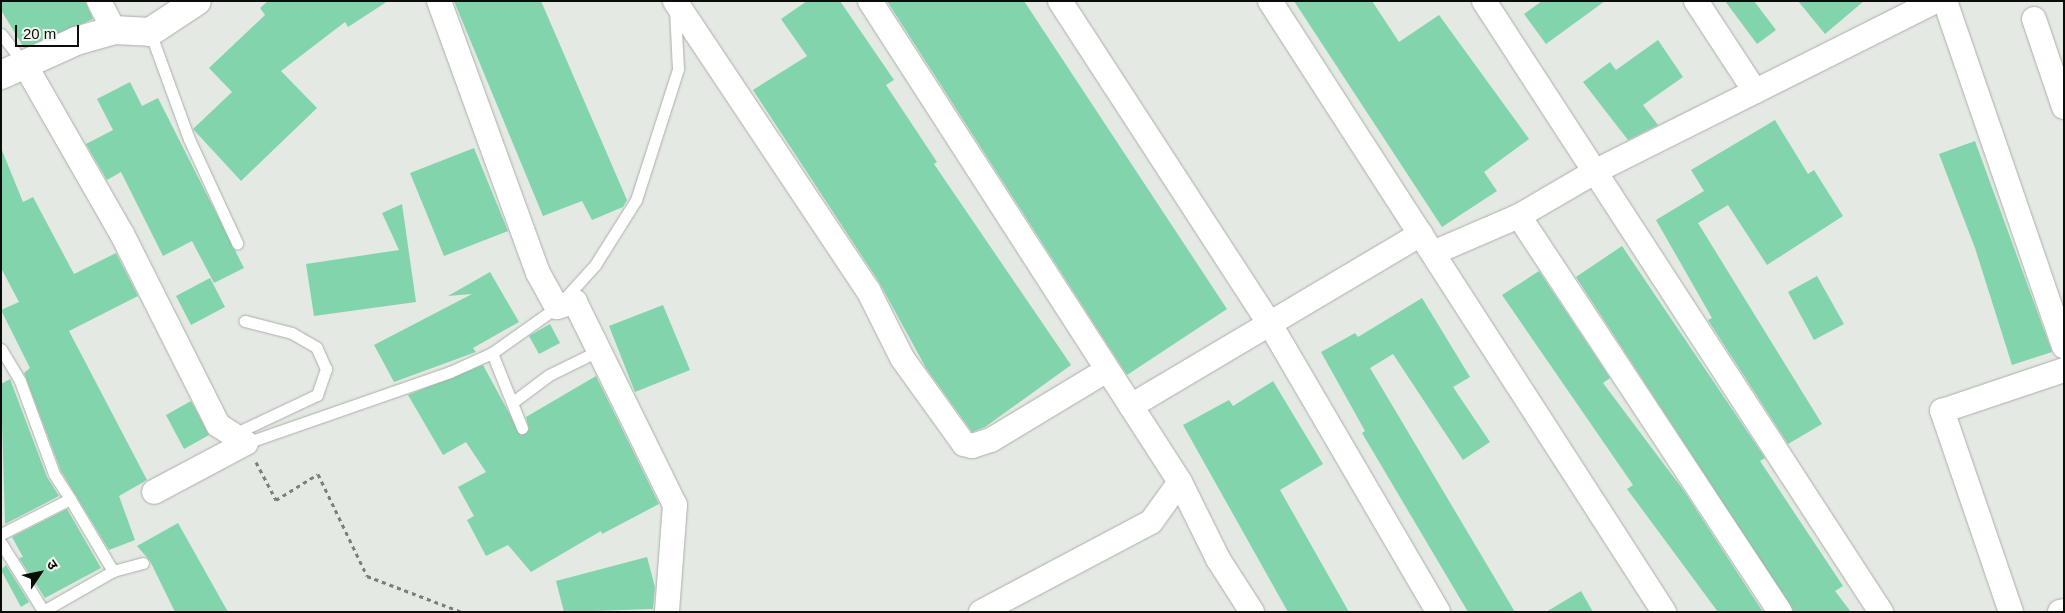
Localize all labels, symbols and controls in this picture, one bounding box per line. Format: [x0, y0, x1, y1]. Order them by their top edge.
scale bar [18, 15, 81, 47]
text: 20 m [23, 25, 56, 42]
north arrow [15, 548, 65, 598]
text: उ [44, 557, 61, 572]

